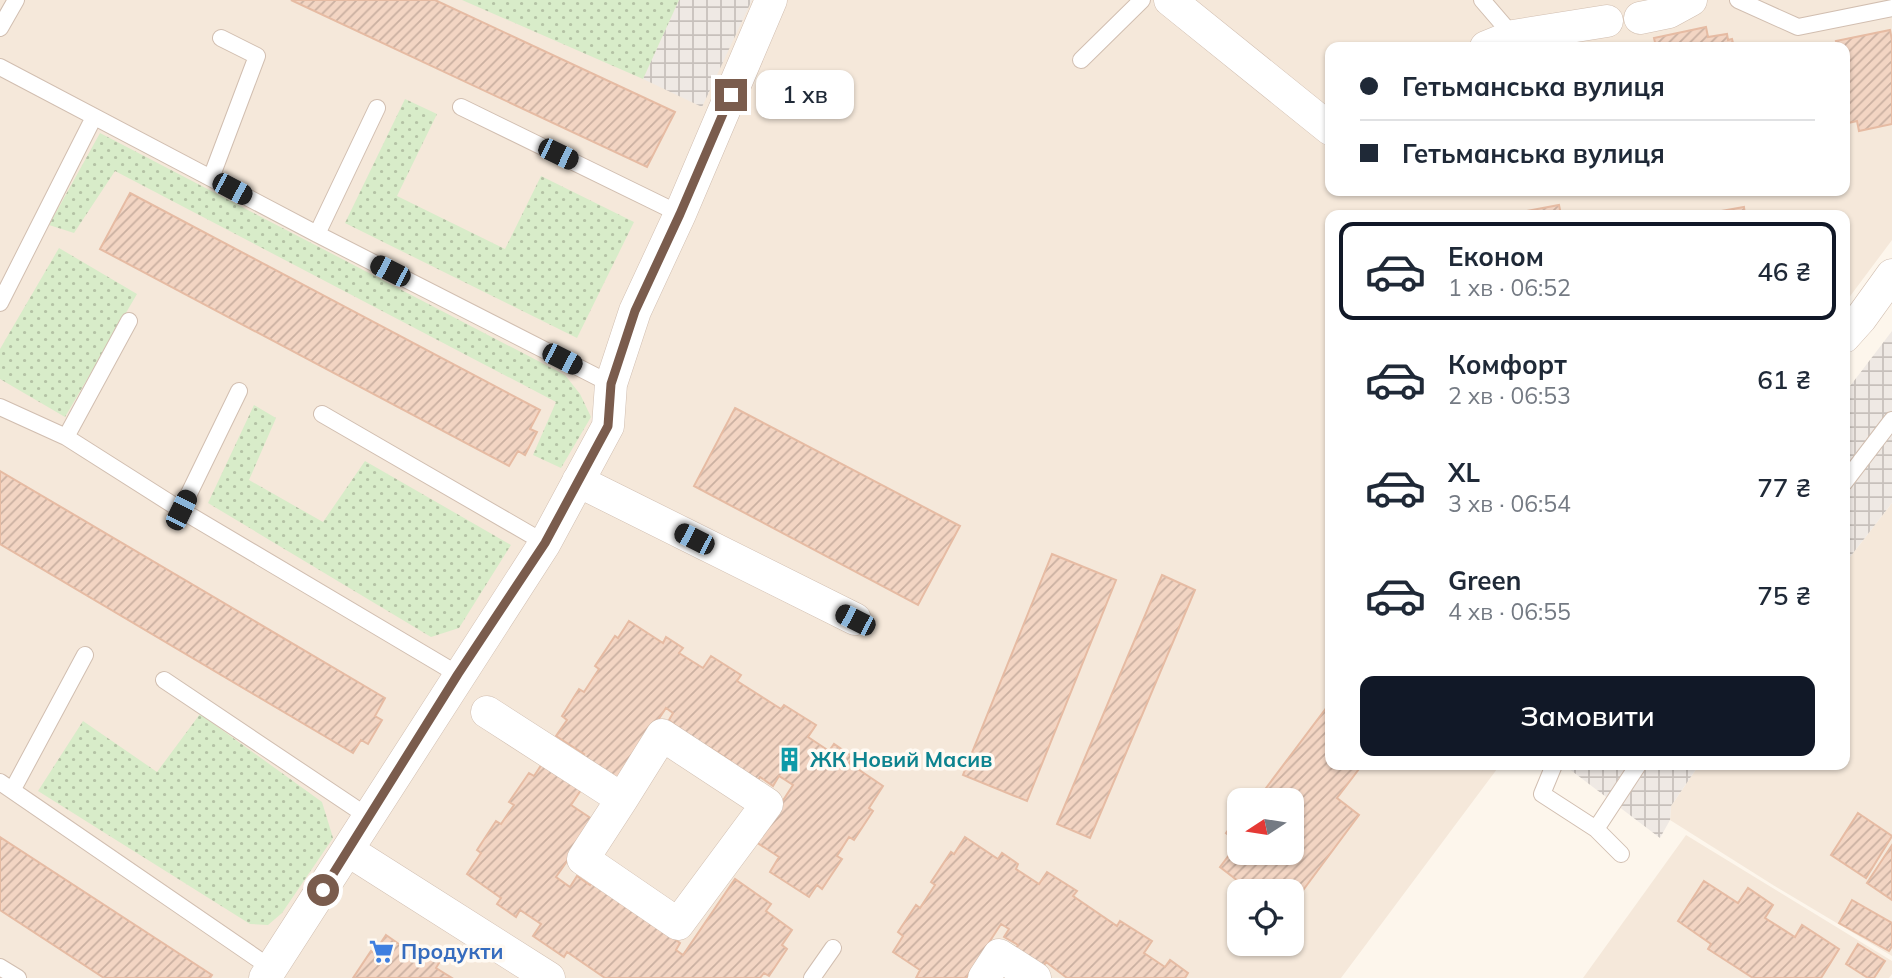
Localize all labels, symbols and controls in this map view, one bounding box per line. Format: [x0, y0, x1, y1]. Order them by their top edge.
callout: 1 хв [756, 70, 854, 119]
text: Гетьманська вулиця [1402, 70, 1665, 103]
route end [715, 79, 747, 111]
text: 1 хв [782, 80, 828, 109]
car [535, 135, 582, 173]
text: Гетьманська вулиця [1402, 137, 1665, 170]
car [209, 170, 256, 208]
icon: car [1364, 240, 1427, 303]
text: Економ [1448, 240, 1544, 273]
car [367, 252, 414, 290]
text: 46 ₴ [1757, 255, 1811, 288]
text: 1 хв · 06:52 [1448, 273, 1571, 302]
car [539, 340, 586, 378]
icon: car [1364, 348, 1427, 411]
text: Комфорт [1448, 348, 1567, 381]
text: 61 ₴ [1757, 363, 1811, 396]
text: 2 хв · 06:53 [1448, 381, 1571, 410]
icon: car [1364, 456, 1427, 519]
text: XL [1448, 456, 1480, 489]
text: 77 ₴ [1757, 471, 1811, 504]
car [163, 487, 200, 533]
text: 3 хв · 06:54 [1448, 489, 1571, 518]
car [671, 520, 718, 558]
icon: car [1364, 564, 1427, 627]
text: Green [1448, 564, 1521, 597]
text: 75 ₴ [1757, 579, 1811, 612]
text: 4 хв · 06:55 [1448, 597, 1571, 626]
car [832, 601, 879, 639]
button: Замовити [1360, 676, 1815, 756]
building icon: ЖК Новий Масив [776, 745, 804, 773]
place label: ЖК Новий Масив [810, 746, 992, 772]
north arrow [1227, 788, 1304, 864]
map controls [1227, 788, 1304, 956]
route start [307, 874, 339, 906]
button: locate [1227, 879, 1304, 956]
supermarket icon: Продукти [367, 937, 395, 965]
place label: Продукти [401, 938, 503, 964]

